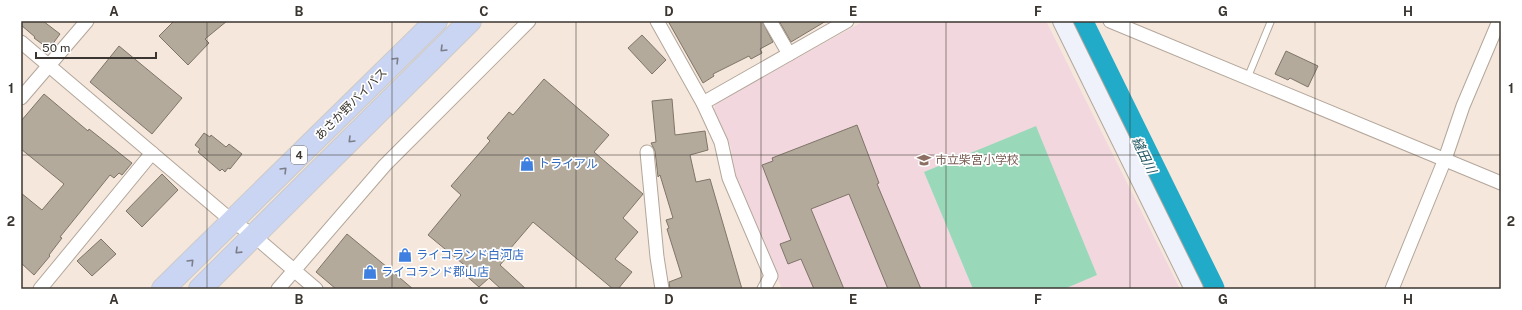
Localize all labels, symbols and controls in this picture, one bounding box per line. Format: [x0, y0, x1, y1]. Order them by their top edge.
text: A [109, 4, 119, 19]
text: B [295, 4, 304, 19]
text: C [479, 4, 489, 19]
text: D [664, 4, 674, 19]
text: E [849, 4, 857, 19]
text: F [1034, 4, 1042, 19]
text: G [1218, 4, 1228, 19]
text: H [1403, 4, 1413, 19]
scale bar [36, 34, 156, 60]
text: 50 m [42, 41, 70, 55]
one-way arrow [440, 44, 448, 51]
one-way arrow [391, 57, 399, 65]
street label: あさか野バイパス [312, 65, 390, 143]
text: 1 [8, 81, 14, 96]
text: 1 [1508, 81, 1514, 96]
water label: 縫田川 [1129, 134, 1160, 178]
one-way arrow [348, 135, 355, 143]
road number: 4 [291, 146, 307, 164]
school or university icon: 市立柴宮小学校 [916, 152, 932, 168]
place label: 市立柴宮小学校 [935, 153, 1019, 167]
shop icon: トライアル [519, 156, 535, 172]
place label: トライアル [538, 157, 598, 171]
one-way arrow [279, 168, 287, 175]
text: 2 [7, 214, 15, 229]
text: 2 [1507, 214, 1515, 229]
one-way arrow [235, 247, 243, 254]
shop icon: ライコランド白河店 [397, 247, 413, 263]
place label: ライコランド白河店 [416, 248, 524, 262]
one-way arrow [186, 259, 194, 267]
shop icon: ライコランド郡山店 [362, 264, 378, 280]
place label: ライコランド郡山店 [381, 265, 489, 279]
text: A [109, 292, 119, 307]
text: B [295, 292, 304, 307]
text: C [479, 292, 489, 307]
text: D [664, 292, 674, 307]
text: E [849, 292, 857, 307]
text: F [1034, 292, 1042, 307]
text: G [1218, 292, 1228, 307]
text: H [1403, 292, 1413, 307]

